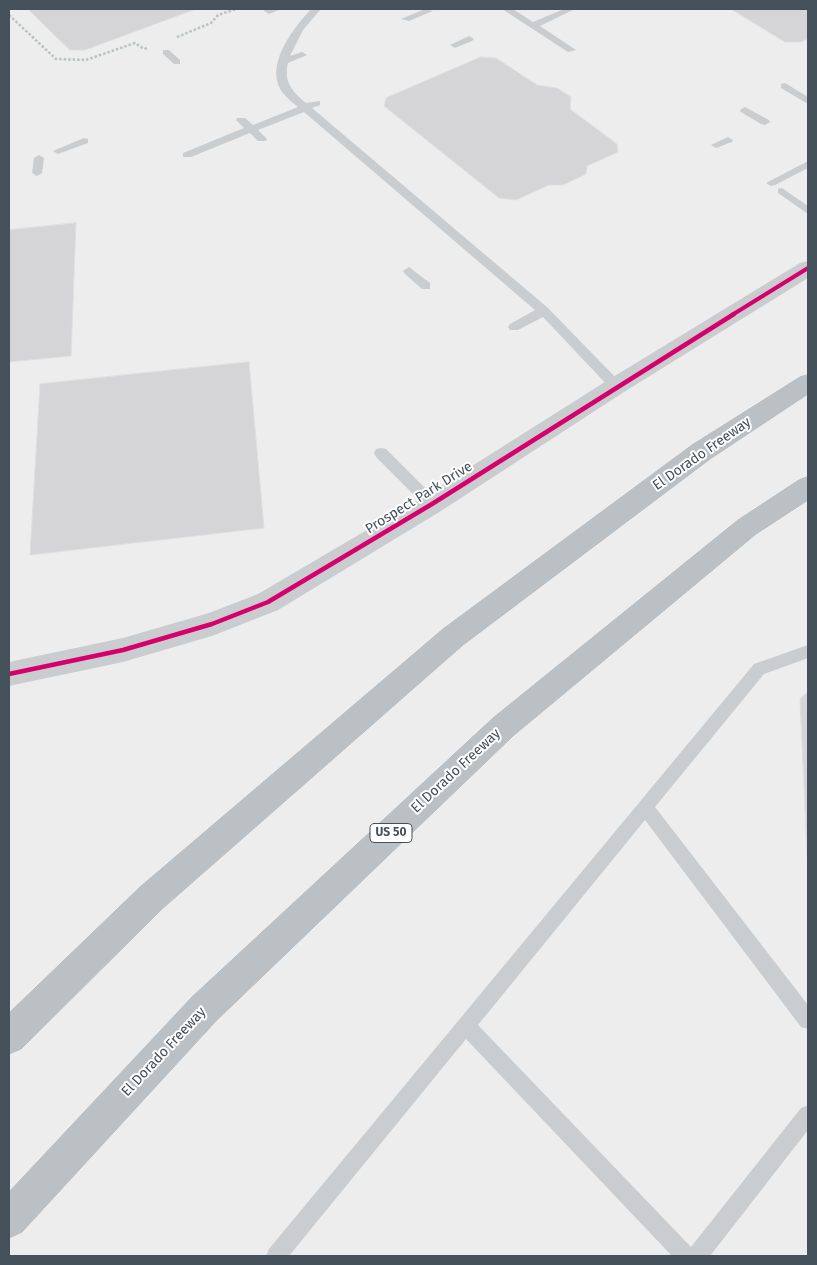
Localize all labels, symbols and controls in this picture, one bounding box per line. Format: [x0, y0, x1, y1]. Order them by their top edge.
street label: El Dorado Freeway [650, 414, 754, 494]
street label: Prospect Park Drive [362, 458, 476, 538]
street label: El Dorado Freeway [408, 725, 504, 817]
road number: US 50 [370, 824, 412, 842]
street label: El Dorado Freeway [118, 1004, 210, 1100]

